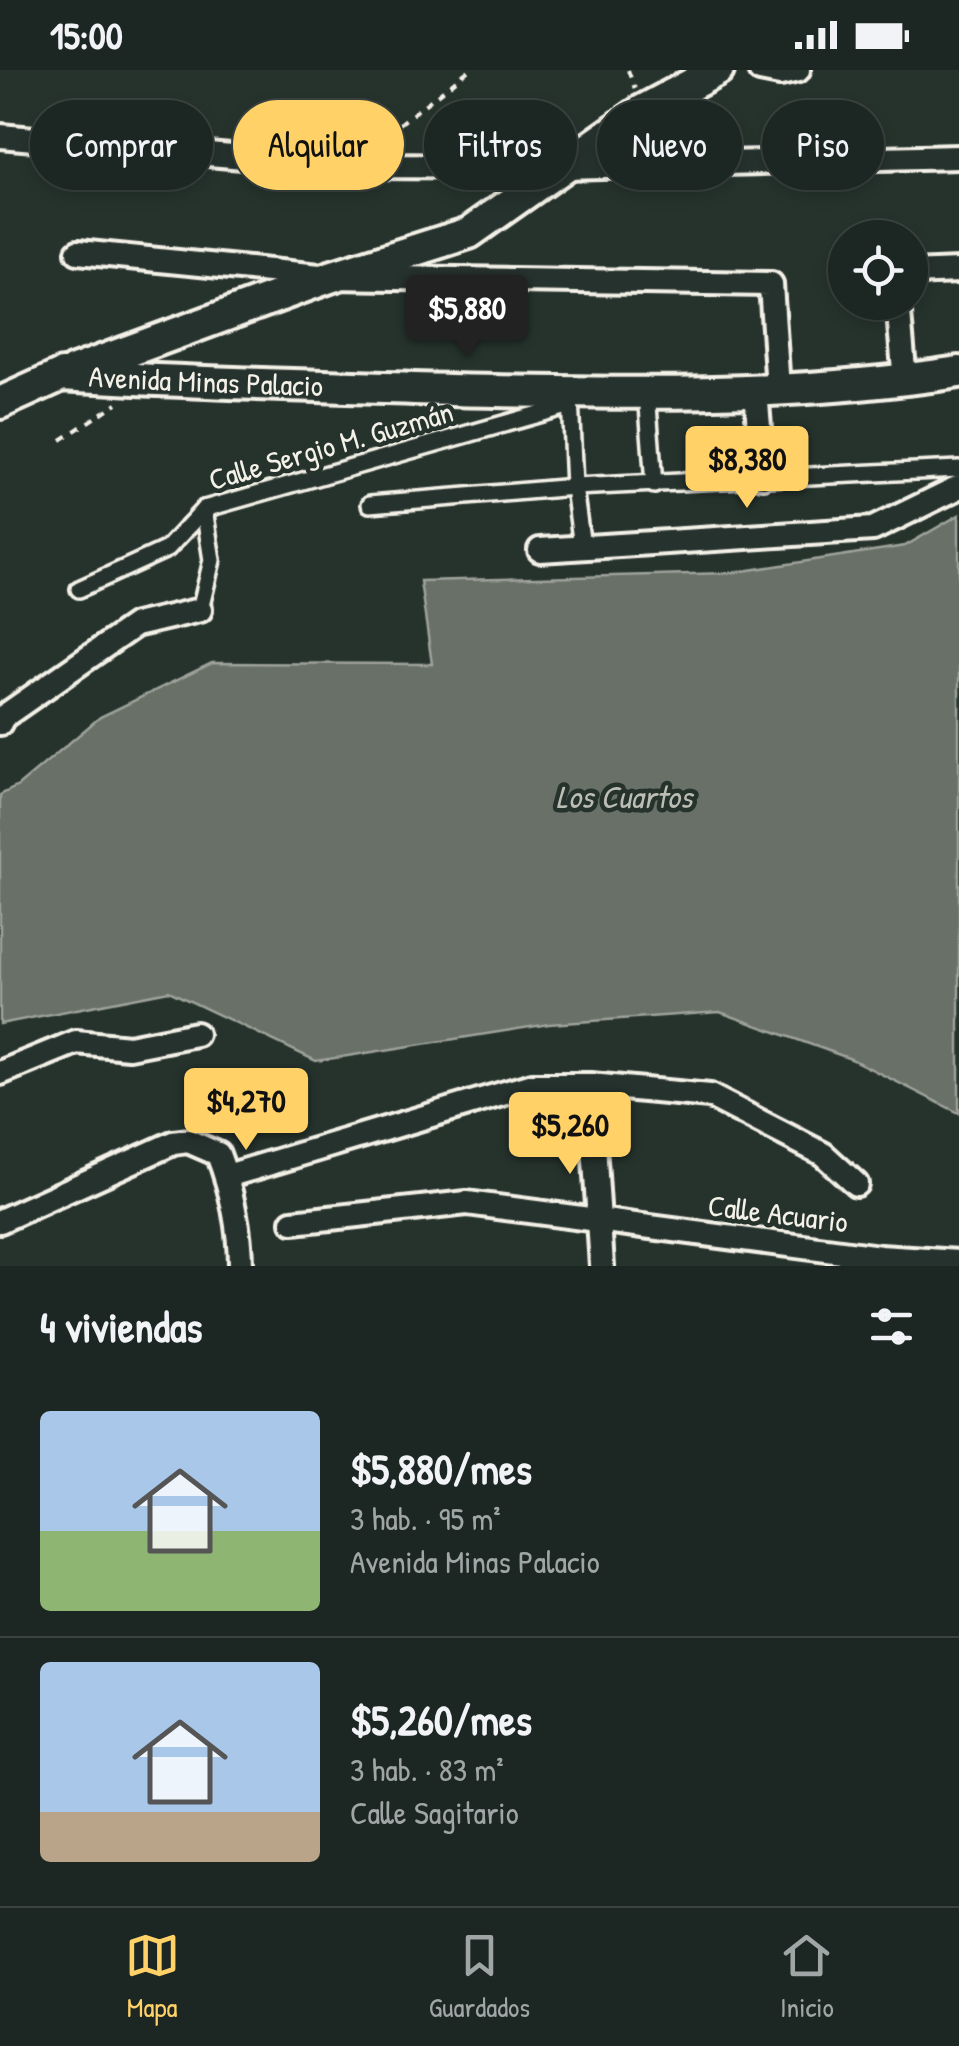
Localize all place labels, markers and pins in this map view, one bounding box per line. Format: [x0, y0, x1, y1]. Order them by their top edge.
pin: $5,880 [386, 275, 548, 360]
pin: $8,380 [666, 426, 828, 511]
pin: $4,270 [165, 1068, 327, 1153]
pin: $5,260 [489, 1092, 651, 1177]

